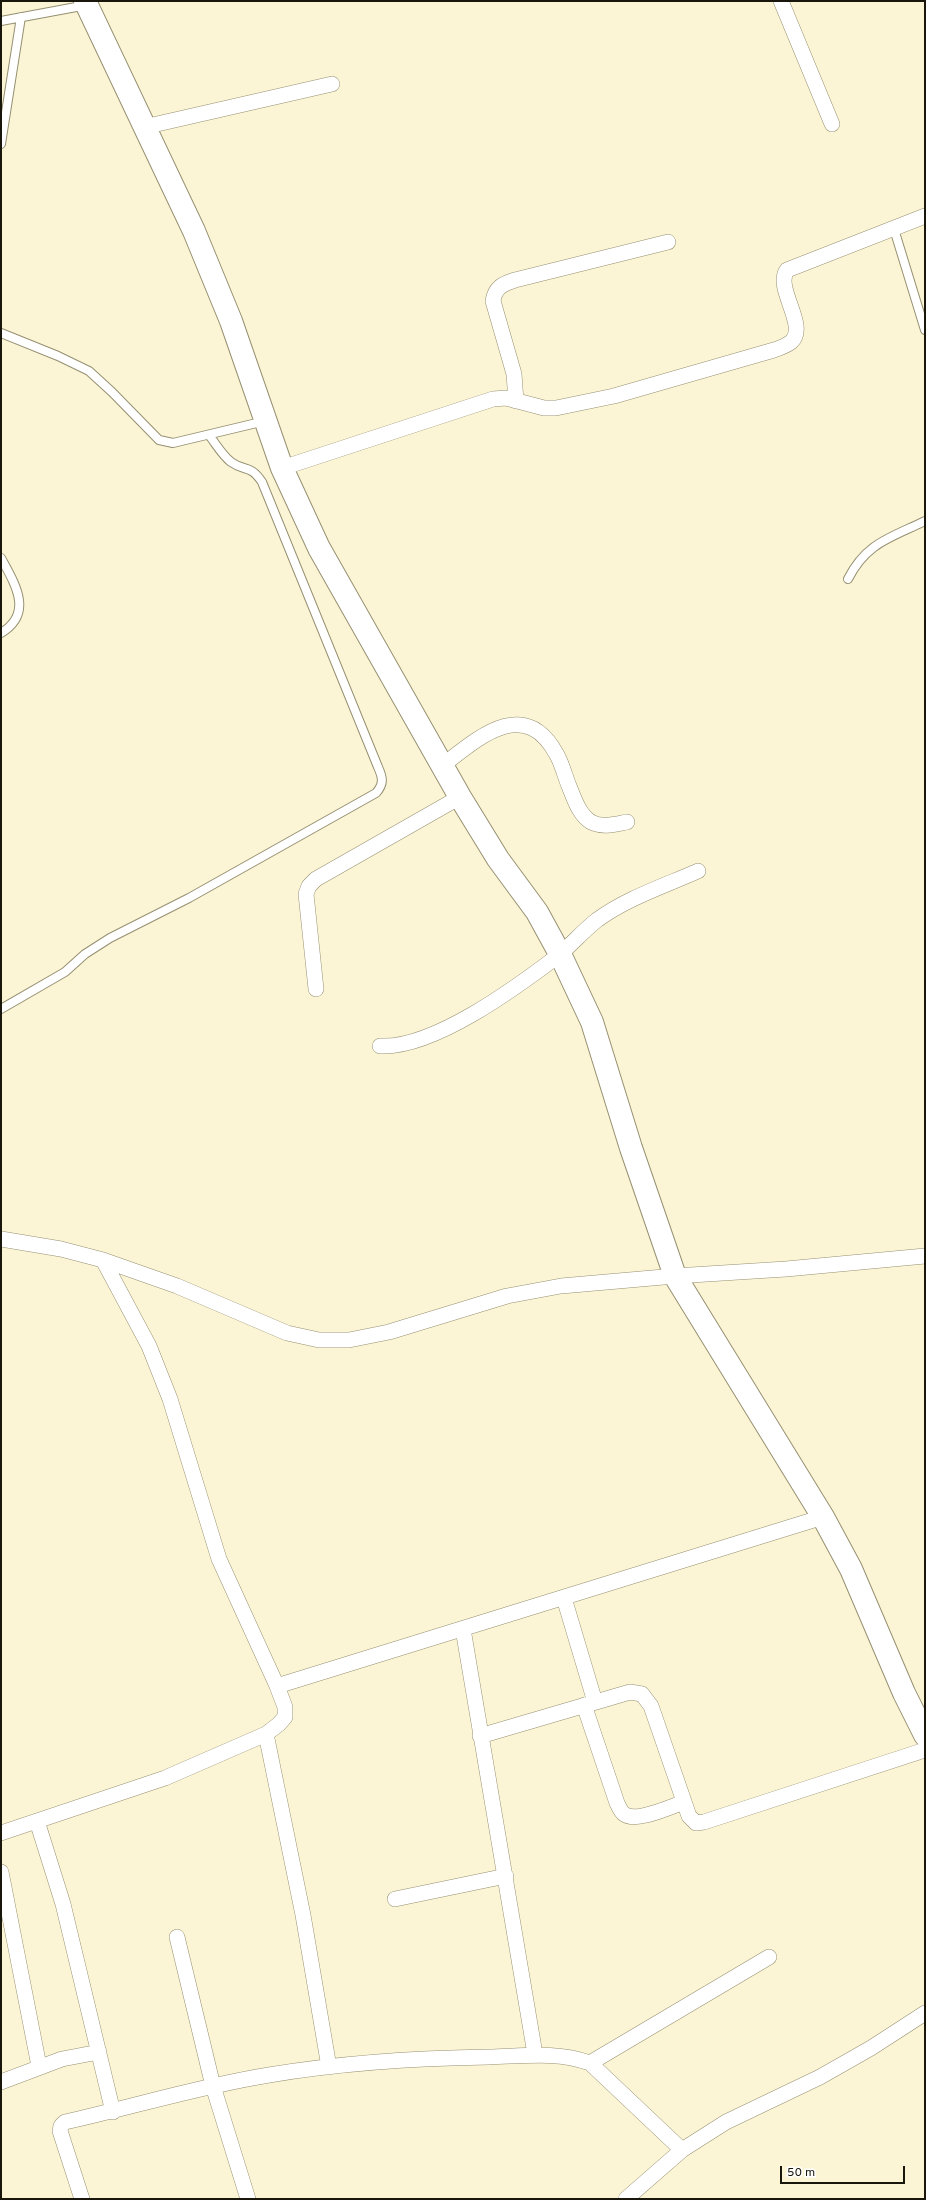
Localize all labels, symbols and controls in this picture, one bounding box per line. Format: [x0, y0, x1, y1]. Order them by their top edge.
scale bar [782, 2158, 907, 2184]
text: 50 m [787, 2165, 815, 2181]

